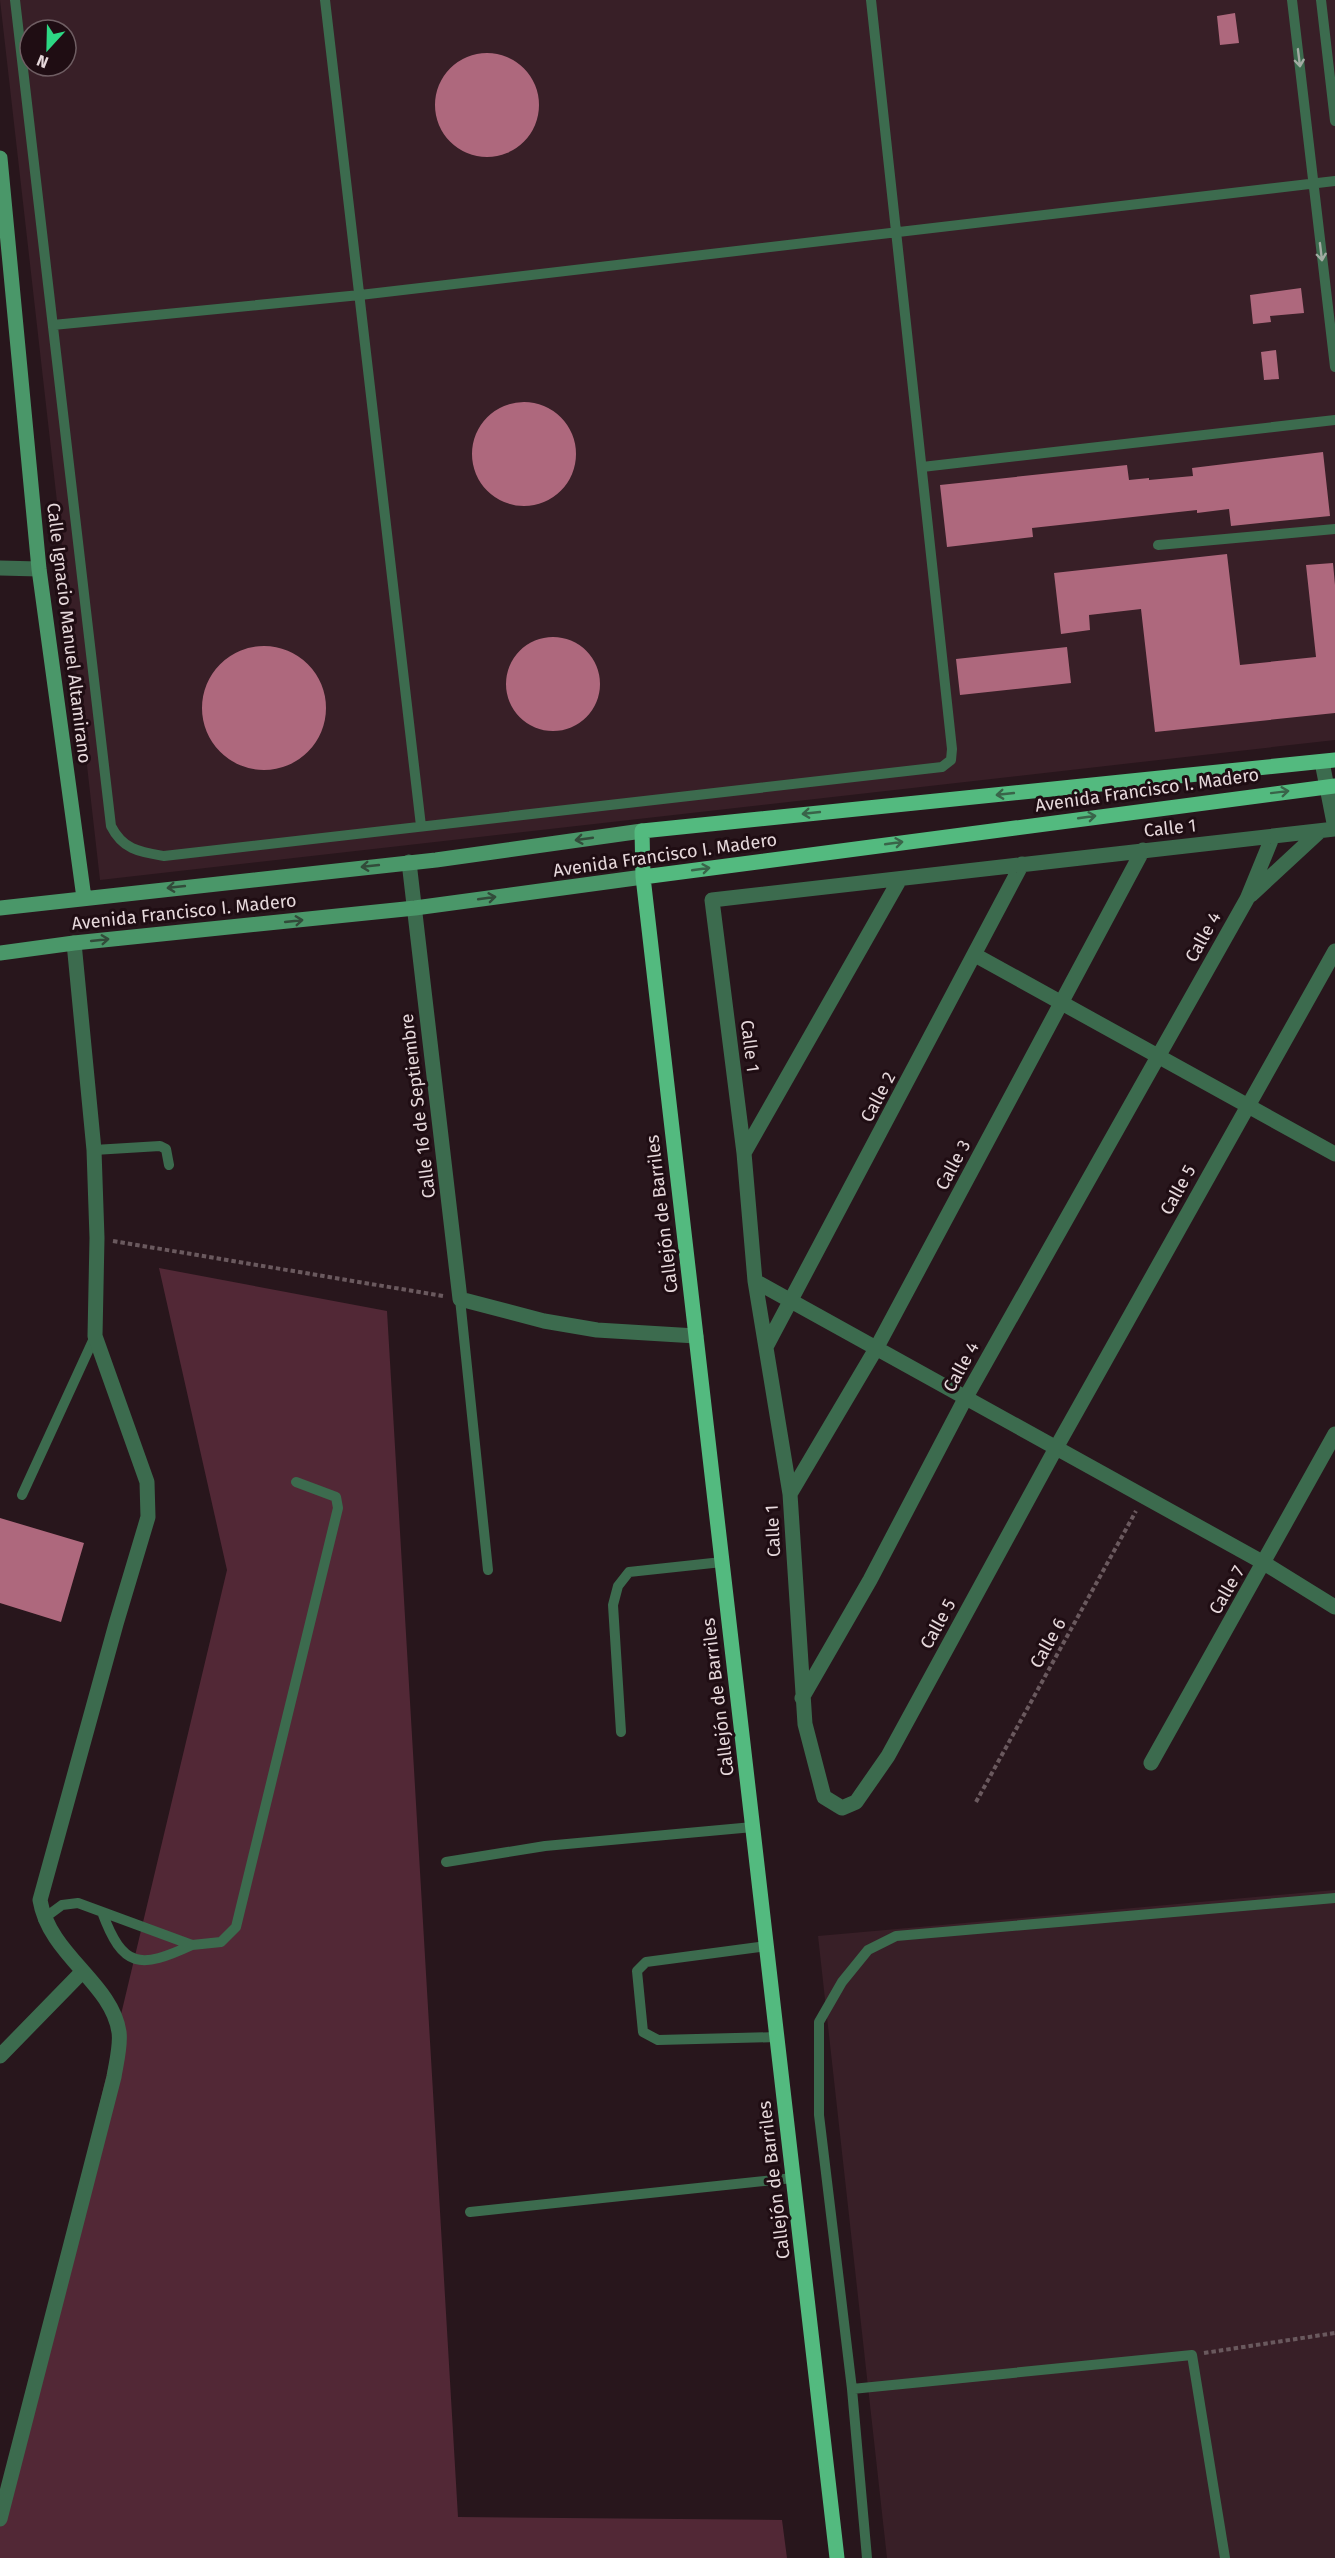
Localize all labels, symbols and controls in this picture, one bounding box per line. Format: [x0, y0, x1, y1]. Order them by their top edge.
north arrow [18, 18, 78, 78]
one-way arrow [1294, 48, 1305, 68]
text: N [34, 51, 51, 72]
one-way arrow [1316, 241, 1327, 261]
street label: Calle Ignacio Manuel Altamirano [42, 501, 96, 765]
street label: Avenida Francisco I. Madero [1034, 763, 1260, 817]
one-way arrow [1270, 786, 1290, 797]
one-way arrow [996, 788, 1016, 799]
one-way arrow [802, 808, 822, 819]
one-way arrow [1077, 811, 1097, 822]
street label: Calle 1 [1143, 814, 1197, 842]
street label: Avenida Francisco I. Madero [552, 828, 778, 882]
one-way arrow [575, 833, 595, 844]
one-way arrow [884, 838, 903, 849]
one-way arrow [360, 861, 380, 872]
one-way arrow [690, 864, 710, 875]
one-way arrow [167, 882, 187, 893]
street label: Avenida Francisco I. Madero [70, 889, 298, 935]
one-way arrow [477, 893, 497, 904]
street label: Calle 4 [1180, 908, 1226, 966]
one-way arrow [283, 915, 303, 926]
one-way arrow [89, 934, 109, 945]
street label: Calle 16 de Septiembre [396, 1012, 440, 1200]
street label: Calle 1 [736, 1019, 764, 1073]
street label: Calle 2 [856, 1068, 900, 1126]
street label: Callejón de Barriles [641, 1134, 683, 1294]
street label: Calle 3 [931, 1136, 975, 1194]
street label: Calle 5 [1155, 1161, 1201, 1219]
street label: Calle 4 [938, 1338, 984, 1396]
street label: Calle 1 [761, 1504, 785, 1558]
street label: Calle 7 [1204, 1562, 1250, 1618]
street label: Calle 5 [915, 1595, 961, 1653]
street label: Calle 6 [1025, 1614, 1071, 1672]
street label: Callejón de Barriles [697, 1617, 739, 1777]
street label: Callejón de Barriles [753, 2100, 795, 2260]

